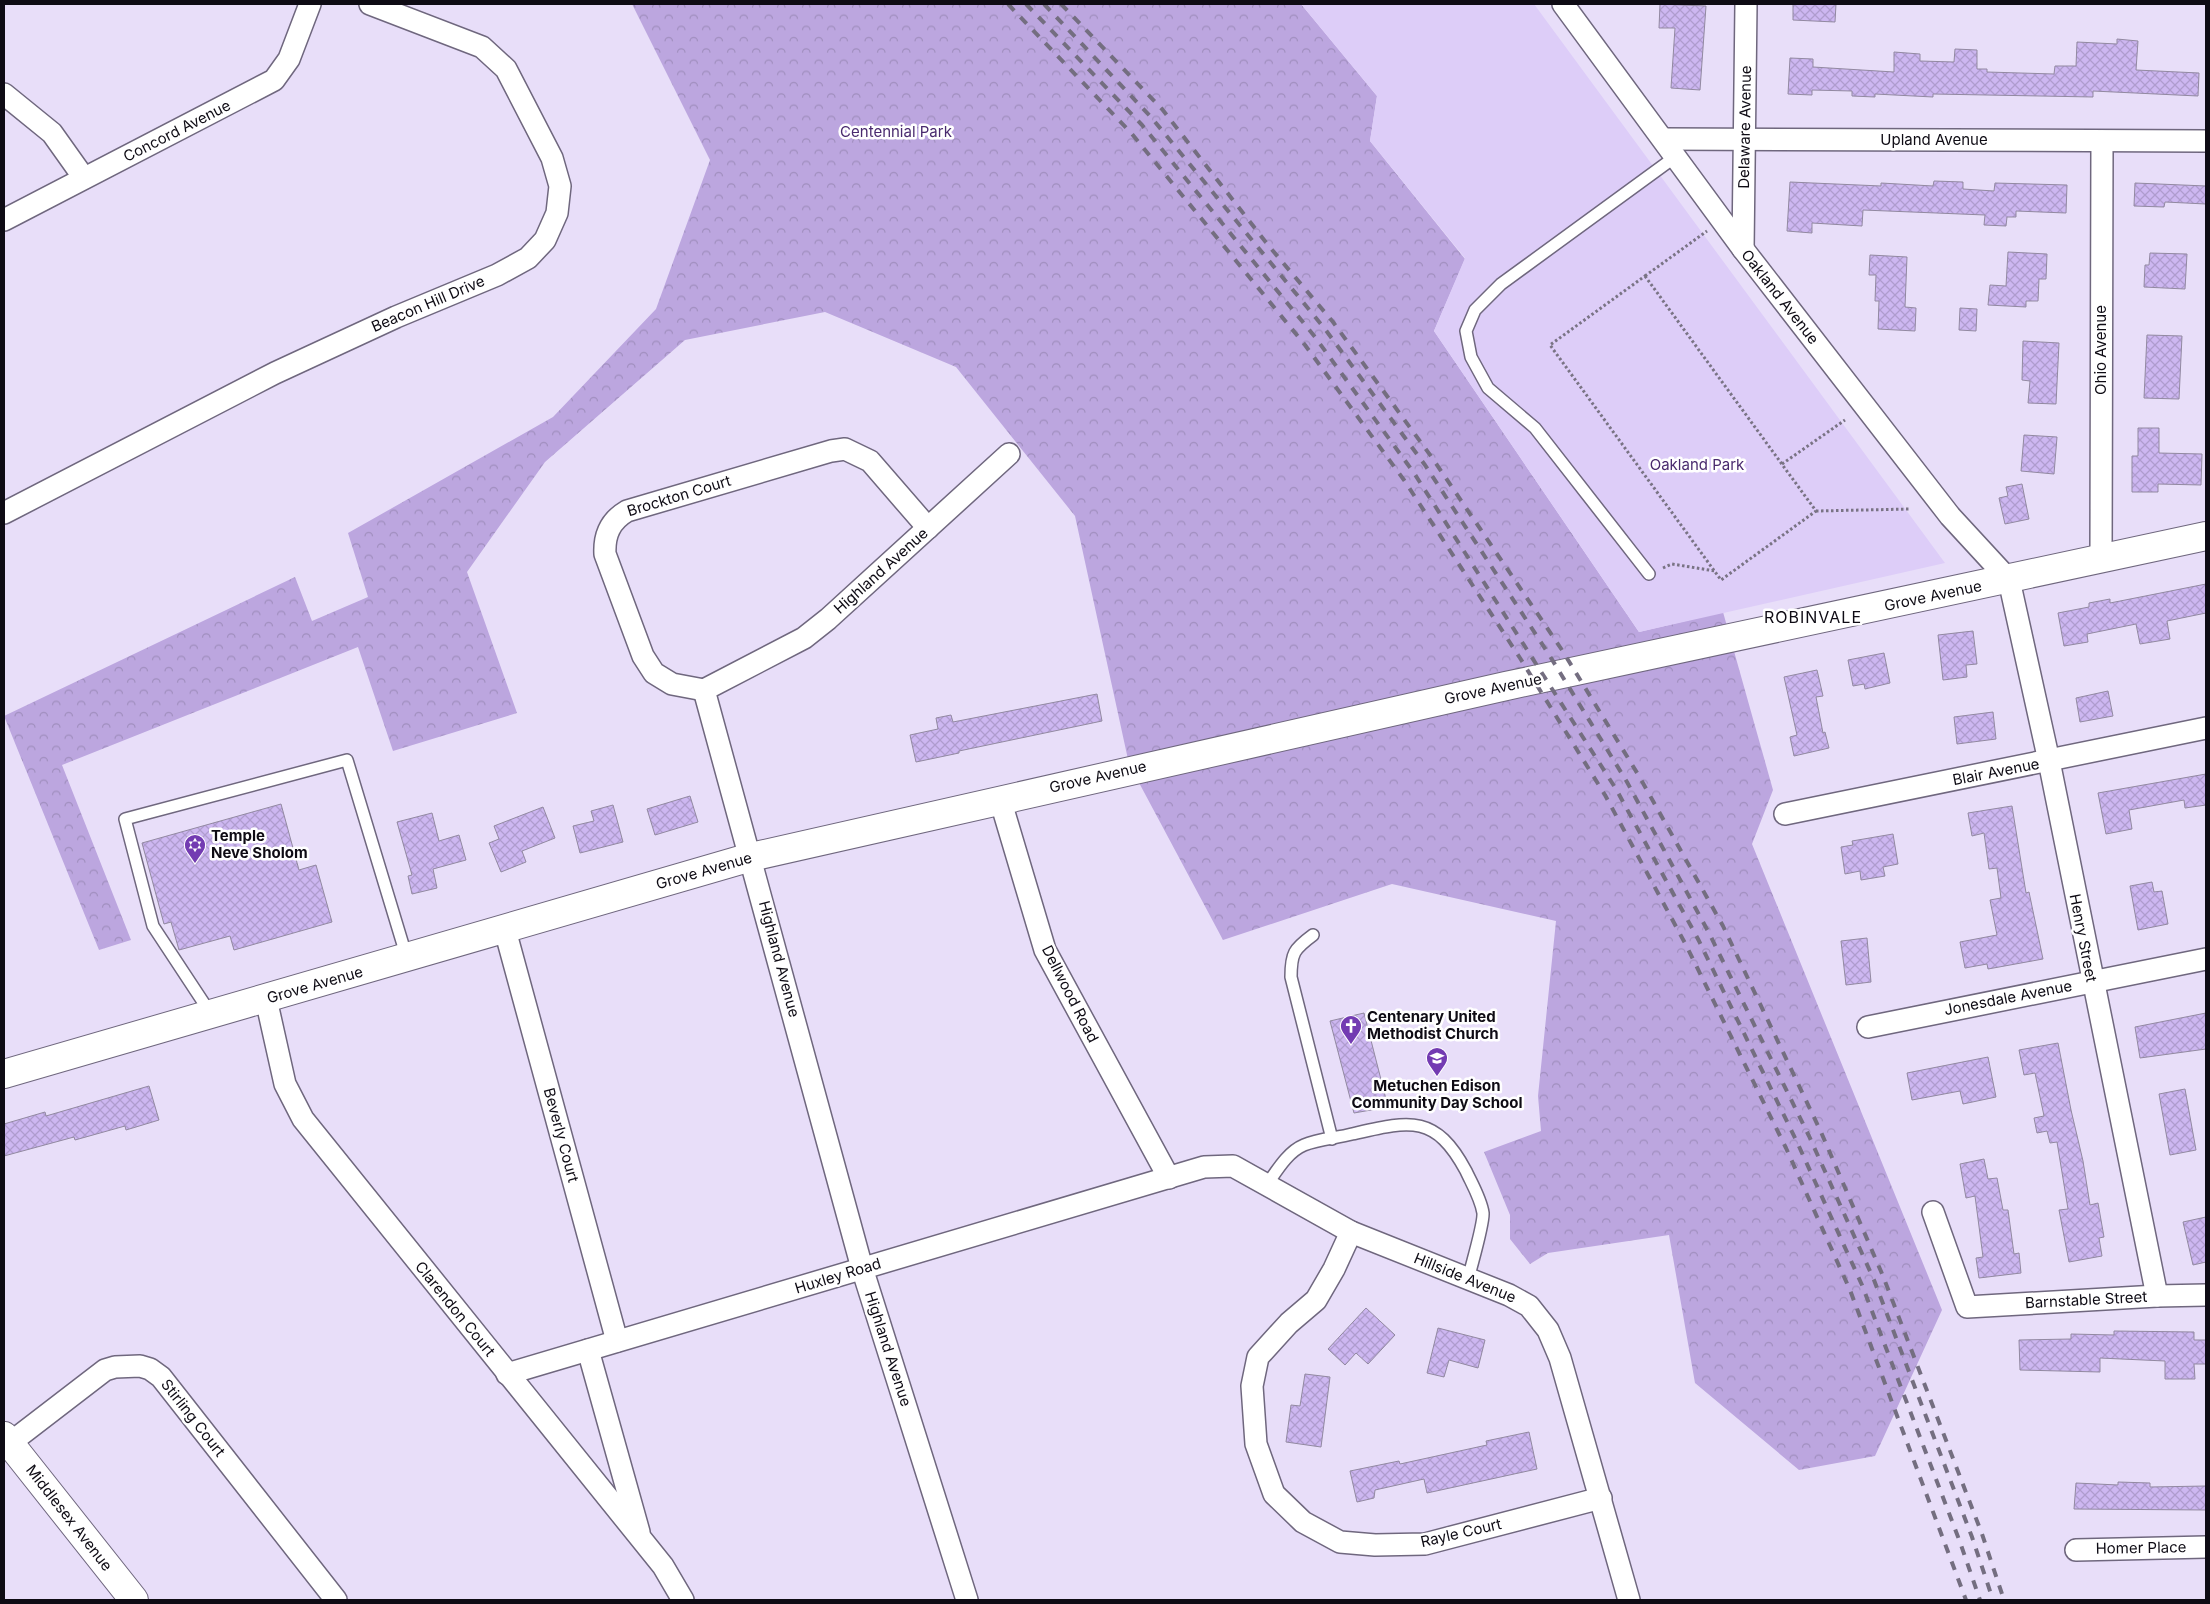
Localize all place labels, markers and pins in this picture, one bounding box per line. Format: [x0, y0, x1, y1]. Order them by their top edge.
place label: Temple Neve Sholom [211, 826, 308, 862]
synagogue icon: Temple Neve Sholom [183, 833, 207, 864]
place label: Centenary United Methodist Church [1367, 1007, 1499, 1043]
church icon: Centenary United Methodist Church [1339, 1014, 1363, 1045]
school or university icon: Metuchen Edison Community Day School [1425, 1046, 1449, 1077]
place label: Metuchen Edison Community Day School [1351, 1076, 1523, 1112]

